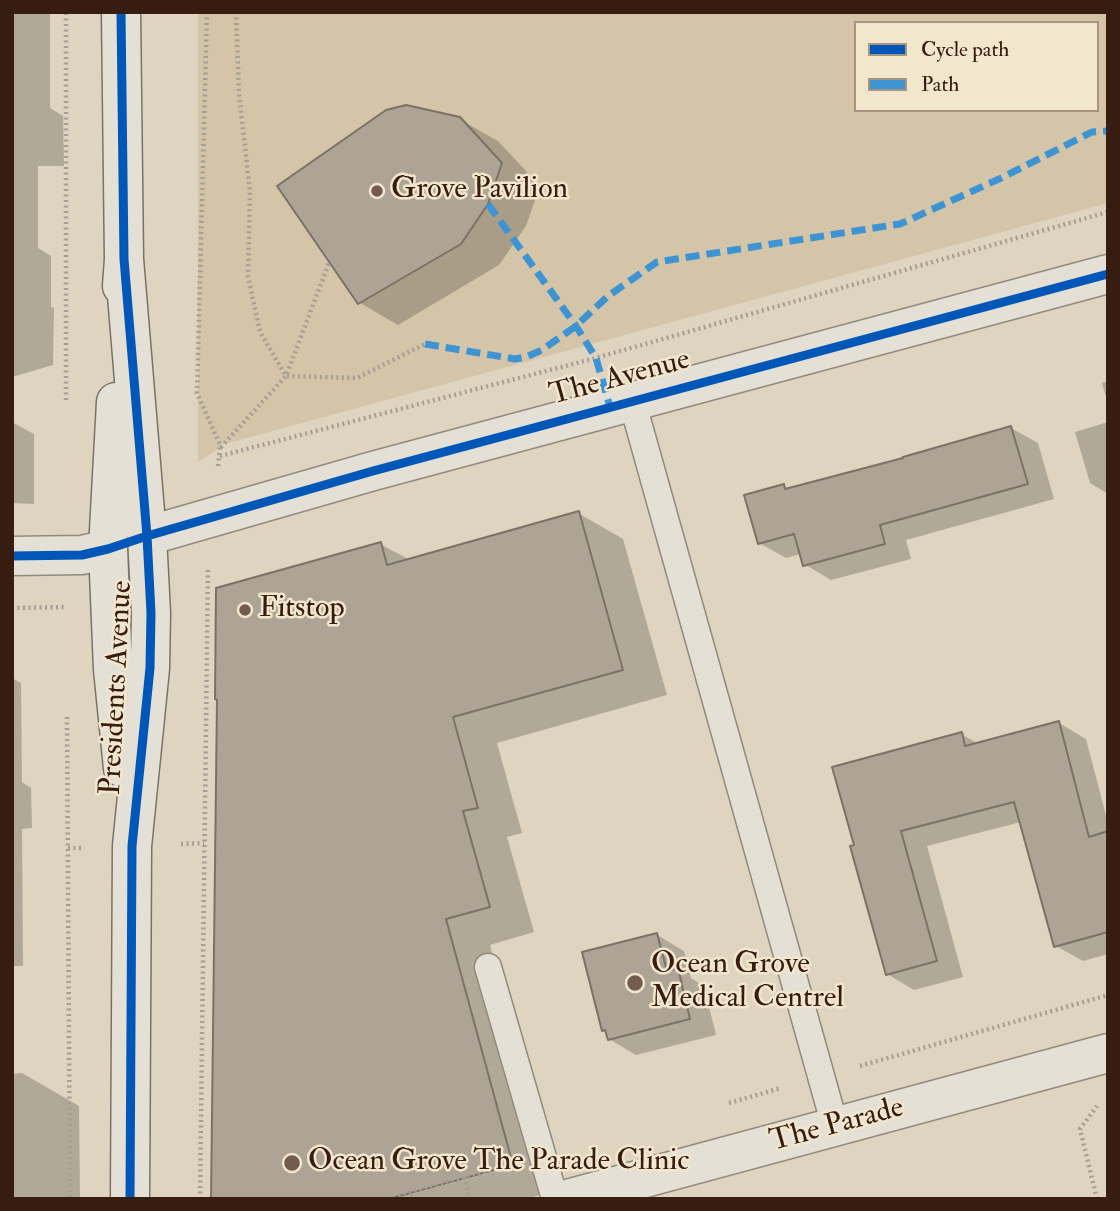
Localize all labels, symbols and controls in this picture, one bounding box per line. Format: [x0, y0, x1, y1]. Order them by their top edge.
legend [854, 21, 1099, 112]
text: Cycle path [921, 36, 1009, 63]
text: Path [921, 71, 959, 98]
place label: Grove Pavilion [391, 173, 568, 209]
marker: Grove Pavilion [369, 183, 385, 199]
street label: The Avenue [546, 343, 694, 415]
street label: Presidents Avenue [94, 580, 142, 796]
place label: Fitstop [259, 592, 345, 628]
marker: Fitstop [237, 602, 253, 618]
place label: Ocean Grove Medical Centrel [651, 948, 844, 1018]
marker: Ocean Grove Medical Centrel [625, 973, 645, 993]
street label: The Parade [766, 1091, 908, 1161]
place label: Ocean Grove The Parade Clinic [308, 1145, 689, 1181]
marker: Ocean Grove The Parade Clinic [282, 1153, 302, 1173]

